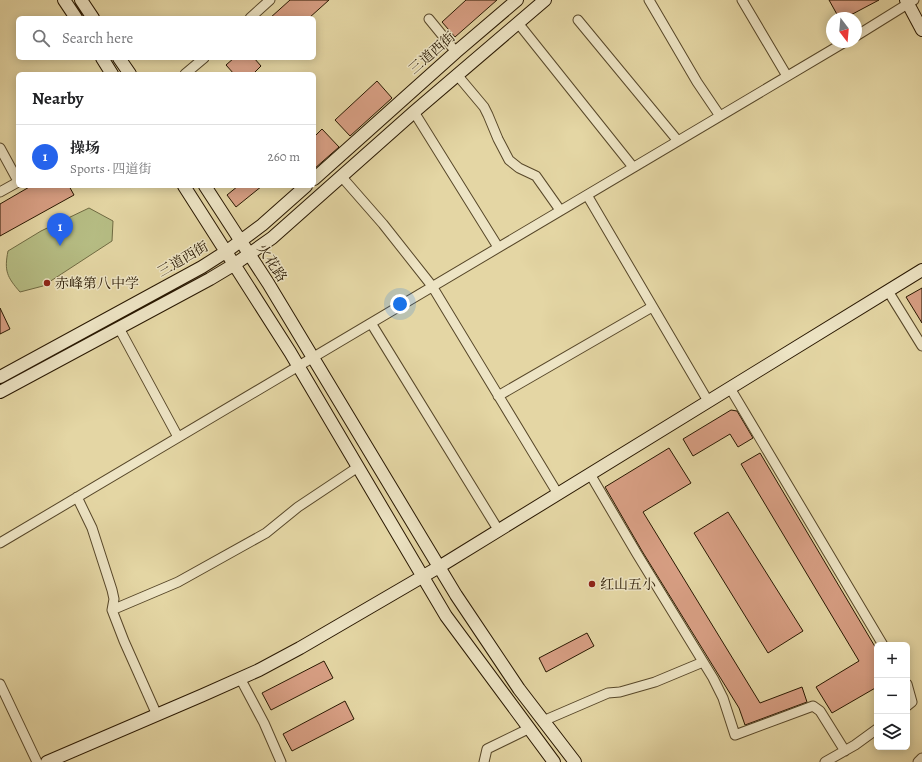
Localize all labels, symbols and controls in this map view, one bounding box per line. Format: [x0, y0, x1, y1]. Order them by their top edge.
north arrow [826, 12, 862, 48]
search box [16, 16, 316, 60]
icon: search [30, 27, 52, 49]
street label: 三道西街 [405, 27, 459, 79]
text: Search here [62, 28, 133, 48]
text: Nearby [32, 87, 83, 110]
text: 操场 [70, 138, 100, 158]
text: 1 [43, 148, 47, 165]
text: 260 m [267, 148, 300, 165]
text: Sports · 四道街 [70, 160, 151, 177]
pin: 1 [47, 213, 73, 246]
street label: 三道西街 [154, 237, 212, 281]
street label: 火花路 [253, 240, 291, 286]
place label: 赤峰第八中学 [55, 274, 139, 293]
marker: 赤峰第八中学 [42, 278, 52, 288]
your location [390, 294, 410, 314]
place label: 红山五小 [600, 575, 656, 594]
marker: 红山五小 [587, 579, 597, 589]
map controls [874, 642, 910, 750]
button: + [874, 642, 910, 678]
button: − [874, 678, 910, 714]
button: layers [874, 714, 910, 750]

